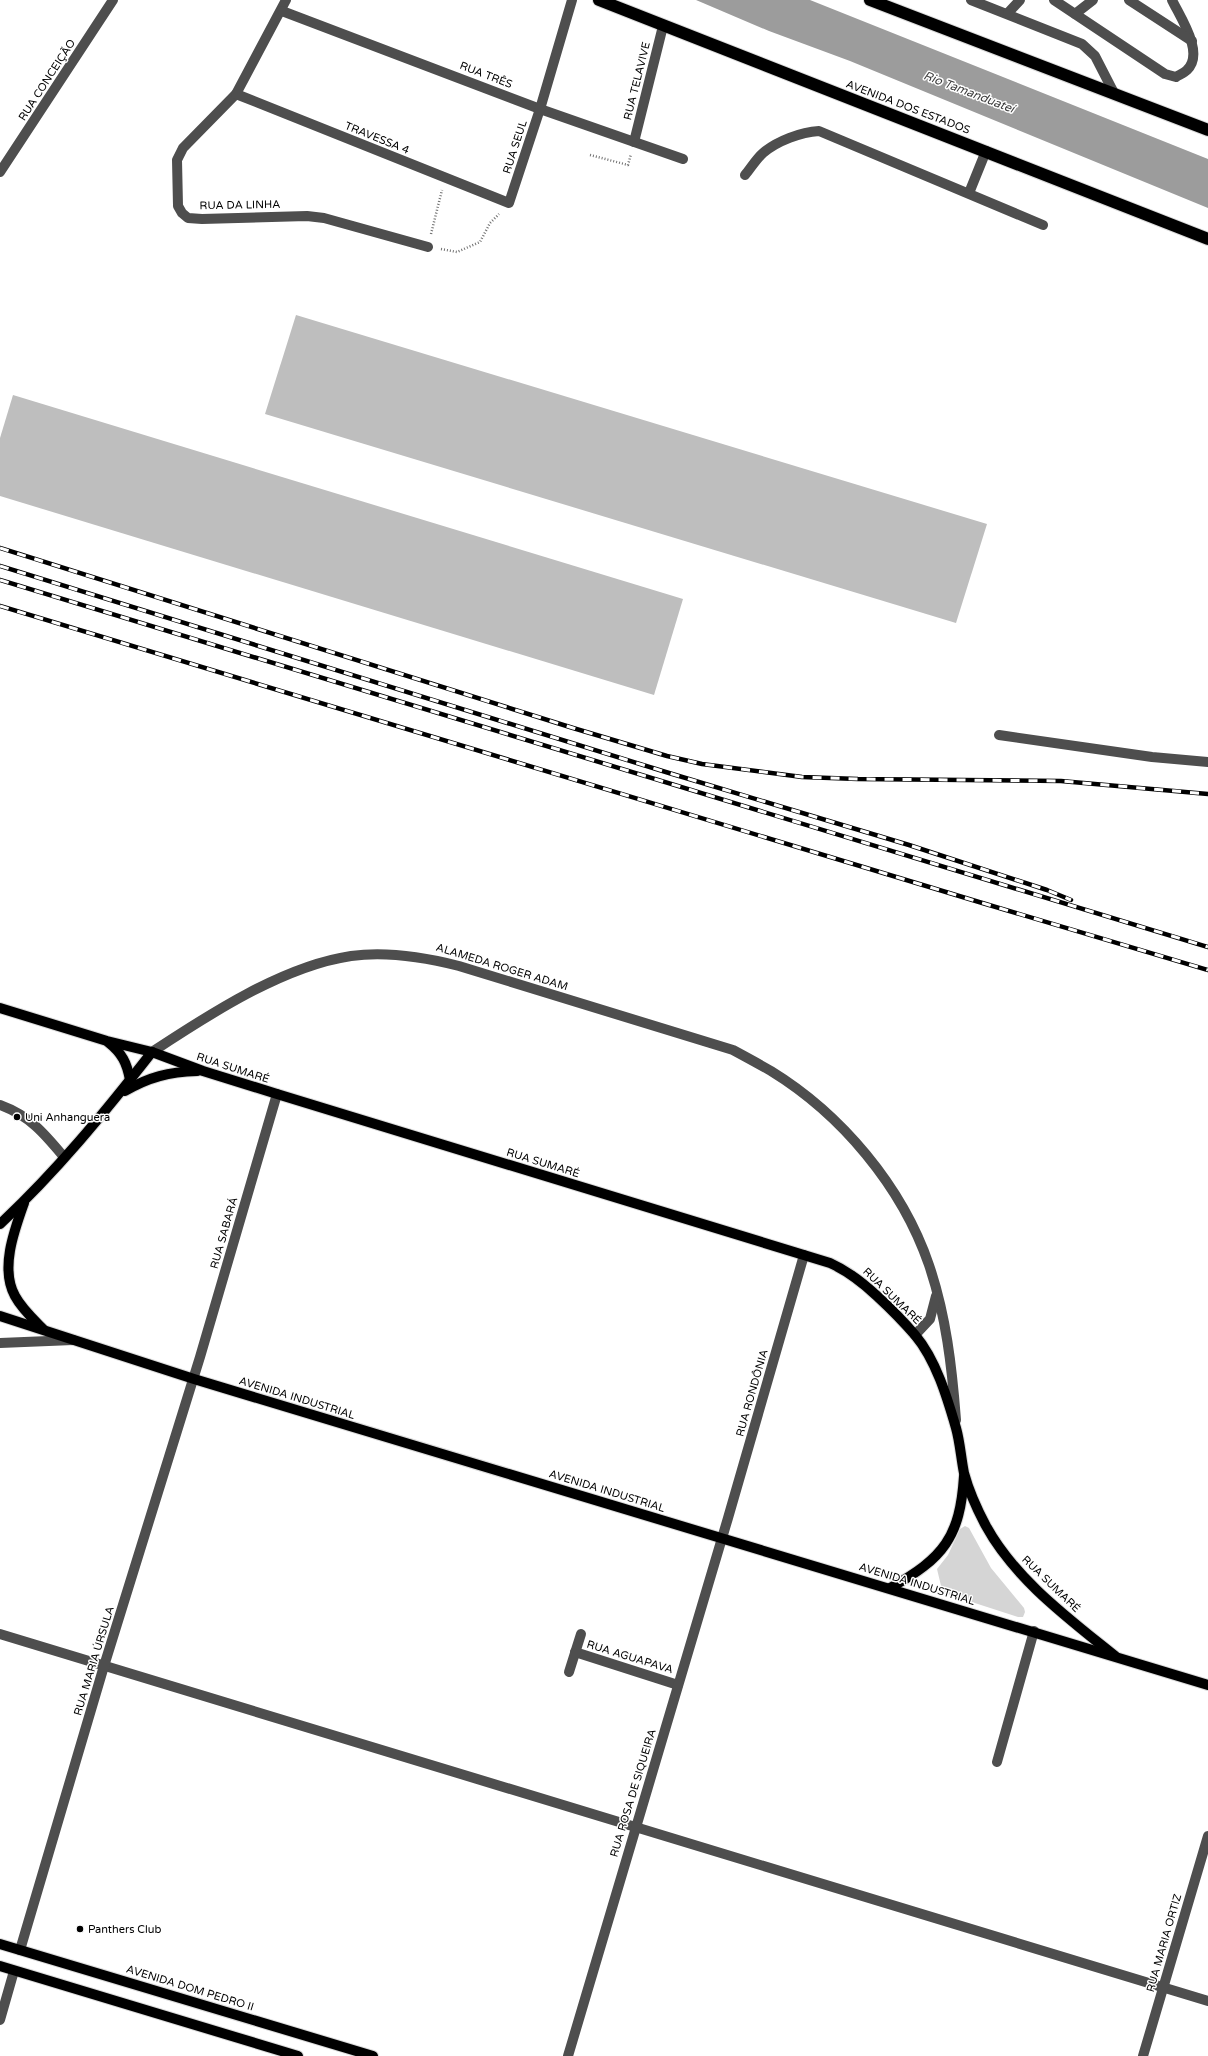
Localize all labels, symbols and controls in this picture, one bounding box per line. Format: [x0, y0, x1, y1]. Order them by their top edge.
street label: RUA CONCEIÇÃO [16, 37, 78, 123]
street label: RUA TELAVIVE [621, 41, 653, 121]
street label: RUA TRÊS [458, 59, 514, 91]
water label: Rio Tamanduateí [922, 68, 1018, 116]
street label: AVENIDA DOS ESTADOS [844, 77, 972, 137]
street label: RUA SEUL [500, 118, 530, 175]
street label: TRAVESSA 4 [343, 119, 411, 157]
street label: RUA DA LINHA [199, 198, 281, 212]
street label: ALAMEDA ROGER ADAM [434, 941, 570, 993]
street label: RUA SUMARÉ [195, 1049, 271, 1086]
place label: Uni Anhanguera [25, 1111, 110, 1124]
marker: Uni Anhanguera [12, 1112, 22, 1122]
street label: RUA SUMARÉ [505, 1145, 581, 1180]
street label: RUA SABARÁ [207, 1195, 240, 1270]
street label: RUA SUMARÉ [860, 1264, 924, 1327]
street label: RUA RONDÔNIA [733, 1348, 771, 1438]
street label: AVENIDA INDUSTRIAL [237, 1374, 357, 1422]
street label: AVENIDA INDUSTRIAL [547, 1467, 667, 1515]
street label: RUA SUMARÉ [1019, 1552, 1083, 1615]
street label: AVENIDA INDUSTRIAL [857, 1560, 977, 1608]
street label: RUA MARIA ÚRSULA [70, 1605, 117, 1717]
street label: RUA AGUAPAVA [585, 1638, 675, 1676]
street label: RUA ROSA DE SIQUEIRA [607, 1727, 659, 1859]
street label: RUA MARIA ORTIZ [1144, 1892, 1184, 1994]
place label: Panthers Club [88, 1923, 161, 1936]
marker: Panthers Club [75, 1924, 85, 1934]
street label: AVENIDA DOM PEDRO II [125, 1962, 255, 2014]

